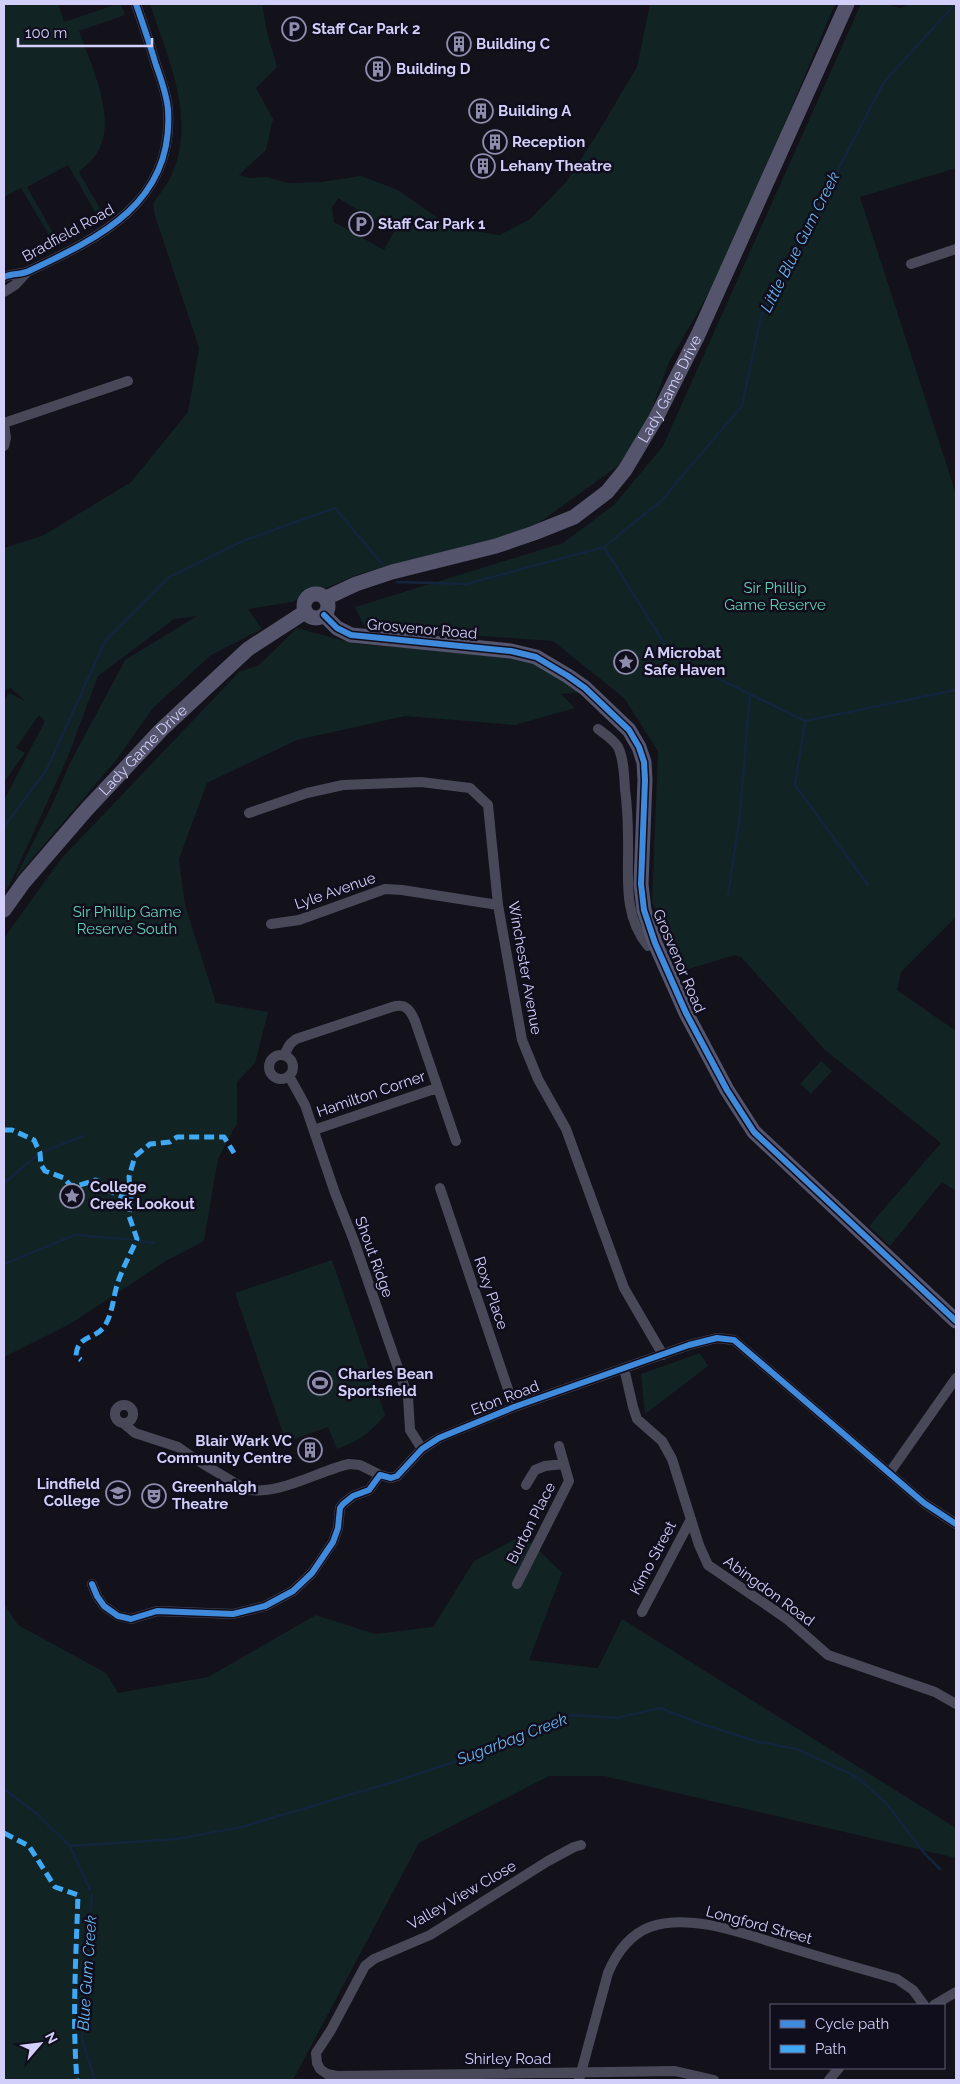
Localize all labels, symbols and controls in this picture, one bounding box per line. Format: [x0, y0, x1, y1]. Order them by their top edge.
scale bar [18, 15, 151, 47]
parking icon: Staff Car Park 2 [281, 16, 307, 42]
place label: Staff Car Park 2 [312, 20, 420, 38]
text: 100 m [25, 24, 67, 42]
building icon: Building C [446, 31, 472, 57]
place label: Building C [476, 35, 550, 53]
building icon: Building D [365, 56, 391, 82]
place label: Building D [396, 60, 471, 78]
building icon: Building A [468, 98, 494, 124]
place label: Building A [498, 102, 572, 120]
building icon: Reception [482, 129, 508, 155]
place label: Reception [512, 133, 585, 151]
building icon: Lehany Theatre [470, 153, 496, 179]
place label: Lehany Theatre [500, 157, 612, 175]
water label: Little Blue Gum Creek [756, 168, 844, 315]
street label: Bradfield Road [19, 200, 117, 266]
parking icon: Staff Car Park 1 [348, 211, 374, 237]
place label: Staff Car Park 1 [378, 215, 486, 233]
street label: Lady Game Drive [634, 332, 706, 446]
park label: Sir Phillip Game Reserve [724, 579, 826, 614]
street label: Grosvenor Road [366, 615, 478, 643]
place label: A Microbat Safe Haven [644, 644, 725, 679]
place icon: A Microbat Safe Haven [613, 649, 639, 675]
street label: Lady Game Drive [95, 701, 191, 799]
street label: Lyle Avenue [292, 869, 378, 913]
street label: Winchester Avenue [504, 900, 546, 1036]
park label: Sir Phillip Game Reserve South [73, 903, 181, 938]
street label: Grosvenor Road [649, 907, 709, 1015]
street label: Hamilton Corner [314, 1067, 429, 1121]
place label: College Creek Lookout [90, 1178, 195, 1213]
place icon: College Creek Lookout [59, 1183, 85, 1209]
street label: Shout Ridge [351, 1214, 397, 1300]
street label: Roxy Place [470, 1254, 512, 1332]
place label: Charles Bean Sportsfield [338, 1365, 433, 1400]
sports icon: Charles Bean Sportsfield [307, 1370, 333, 1396]
street label: Eton Road [468, 1377, 542, 1419]
place label: Blair Wark VC Community Centre [157, 1432, 292, 1467]
building icon: Blair Wark VC Community Centre [297, 1437, 323, 1463]
place label: Lindfield College [37, 1475, 100, 1510]
place label: Greenhalgh Theatre [172, 1478, 257, 1513]
street label: Burton Place [503, 1479, 559, 1567]
school or university icon: Lindfield College [105, 1480, 131, 1506]
theatre icon: Greenhalgh Theatre [141, 1483, 167, 1509]
street label: Kimo Street [626, 1518, 680, 1598]
street label: Abingdon Road [720, 1552, 818, 1630]
water label: Sugarbag Creek [453, 1709, 570, 1769]
street label: Valley View Close [405, 1857, 520, 1933]
street label: Longford Street [704, 1902, 814, 1948]
water label: Blue Gum Creek [73, 1914, 101, 2031]
legend [770, 2004, 945, 2069]
text: Cycle path [815, 2015, 889, 2033]
north arrow [15, 2019, 65, 2069]
text: N [42, 2029, 61, 2046]
text: Path [815, 2040, 846, 2058]
street label: Shirley Road [465, 2050, 551, 2068]

